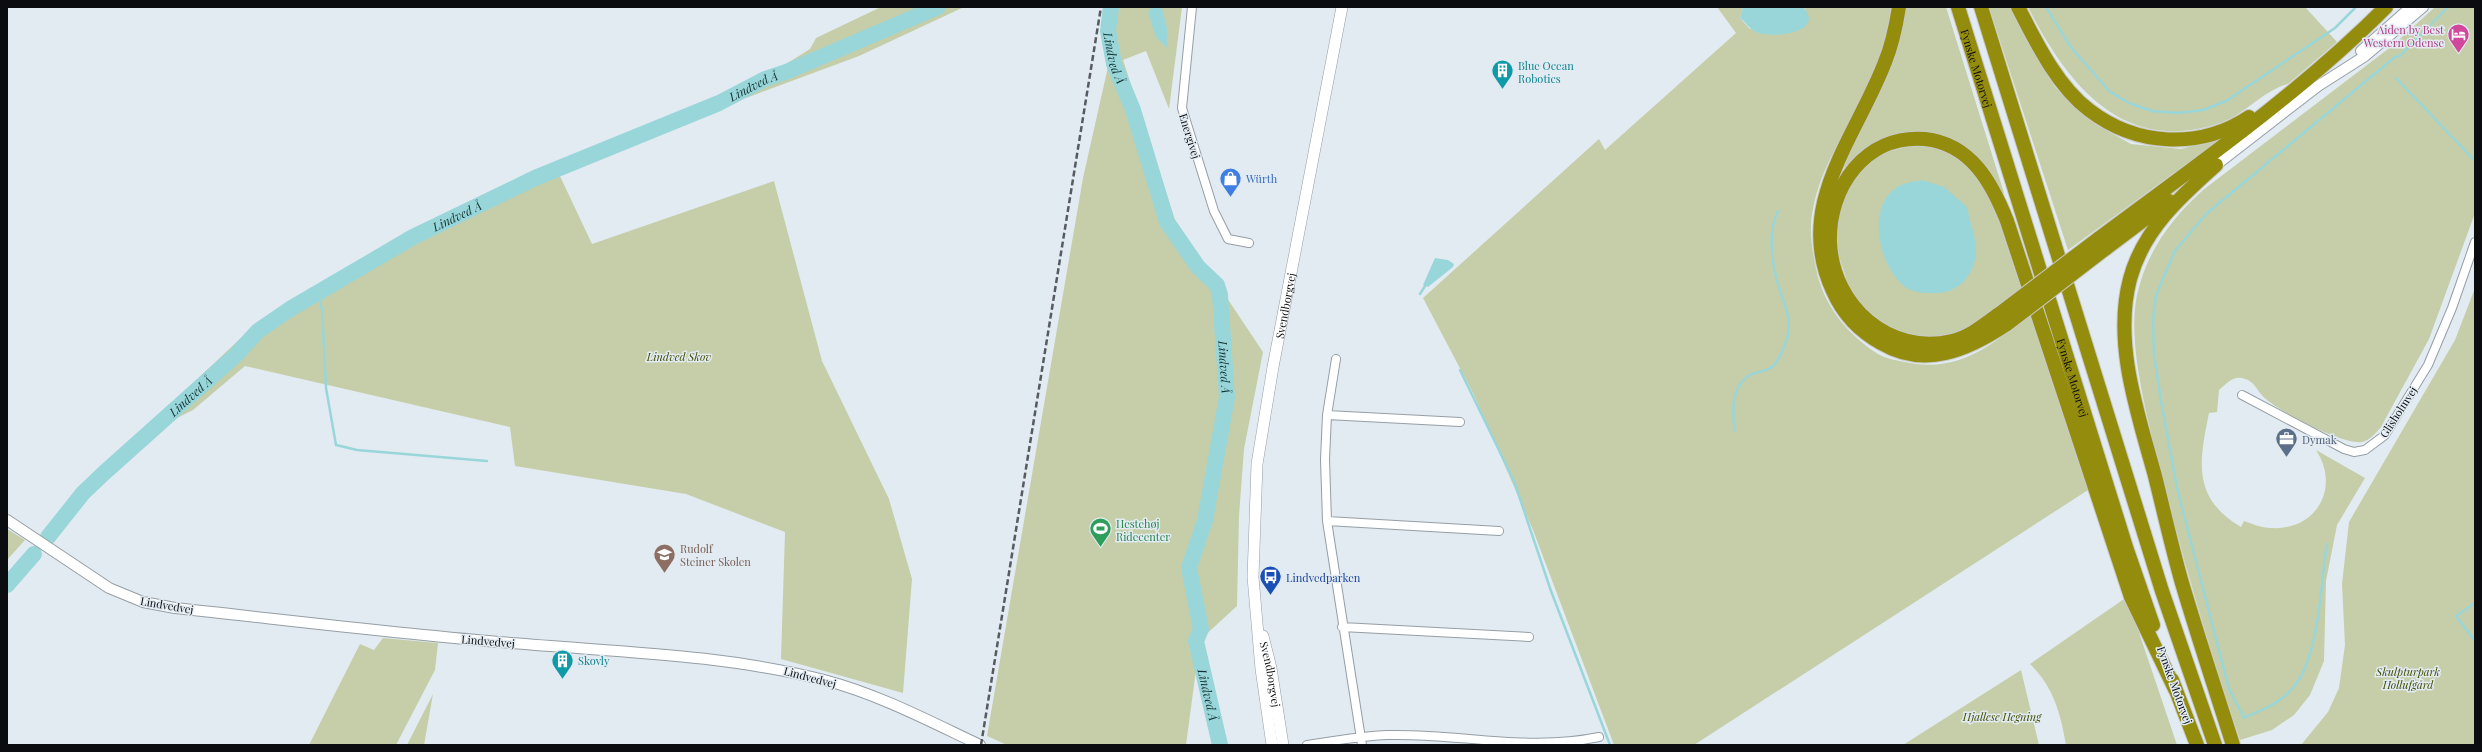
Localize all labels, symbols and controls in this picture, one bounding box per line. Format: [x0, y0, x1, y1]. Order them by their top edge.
place label: Aiden by Best Western Odense [2363, 22, 2444, 50]
hotel icon: Aiden by Best Western Odense [2446, 22, 2472, 55]
street label: Fynske Motorvej [1958, 27, 1996, 109]
water label: Lindved Å [1100, 30, 1129, 86]
building icon: Blue Ocean Robotics [1489, 58, 1515, 91]
place label: Blue Ocean Robotics [1518, 58, 1574, 86]
water label: Lindved Å [725, 67, 780, 105]
street label: Energivej [1176, 112, 1204, 161]
shop icon: Würth [1218, 165, 1244, 198]
place label: Würth [1245, 171, 1278, 186]
water label: Lindved Å [429, 197, 484, 235]
street label: Svendborgvej [1271, 272, 1298, 340]
street label: Fynske Motorvej [2054, 336, 2093, 419]
water label: Lindved Å [1215, 339, 1235, 394]
park label: Lindved Skov [646, 349, 711, 364]
water label: Lindved Å [165, 372, 215, 420]
street label: Glisholmvej [2376, 384, 2420, 440]
office icon: Dymak [2273, 426, 2299, 459]
place label: Dymak [2302, 432, 2337, 447]
sports icon: Hestehøj Ridecenter [1087, 516, 1113, 549]
place label: Hestehøj Ridecenter [1116, 516, 1170, 544]
school or university icon: Rudolf Steiner Skolen [651, 541, 677, 574]
place label: Rudolf Steiner Skolen [680, 541, 751, 569]
bus stop icon: Lindvedparken [1257, 564, 1283, 597]
place label: Lindvedparken [1286, 570, 1361, 585]
street label: Lindvedvej [139, 593, 195, 617]
street label: Lindvedvej [461, 631, 515, 651]
street label: Svendborgvej [1257, 640, 1284, 708]
street label: Fynske Motorvej [2154, 644, 2196, 726]
building icon: Skovly [549, 647, 575, 680]
place label: Skovly [578, 653, 610, 668]
street label: Lindvedvej [782, 663, 838, 691]
park label: Skulpturpark Hollufgård [2375, 664, 2440, 692]
water label: Lindved Å [1194, 666, 1222, 722]
park label: Hjallese Hegning [1962, 709, 2042, 724]

